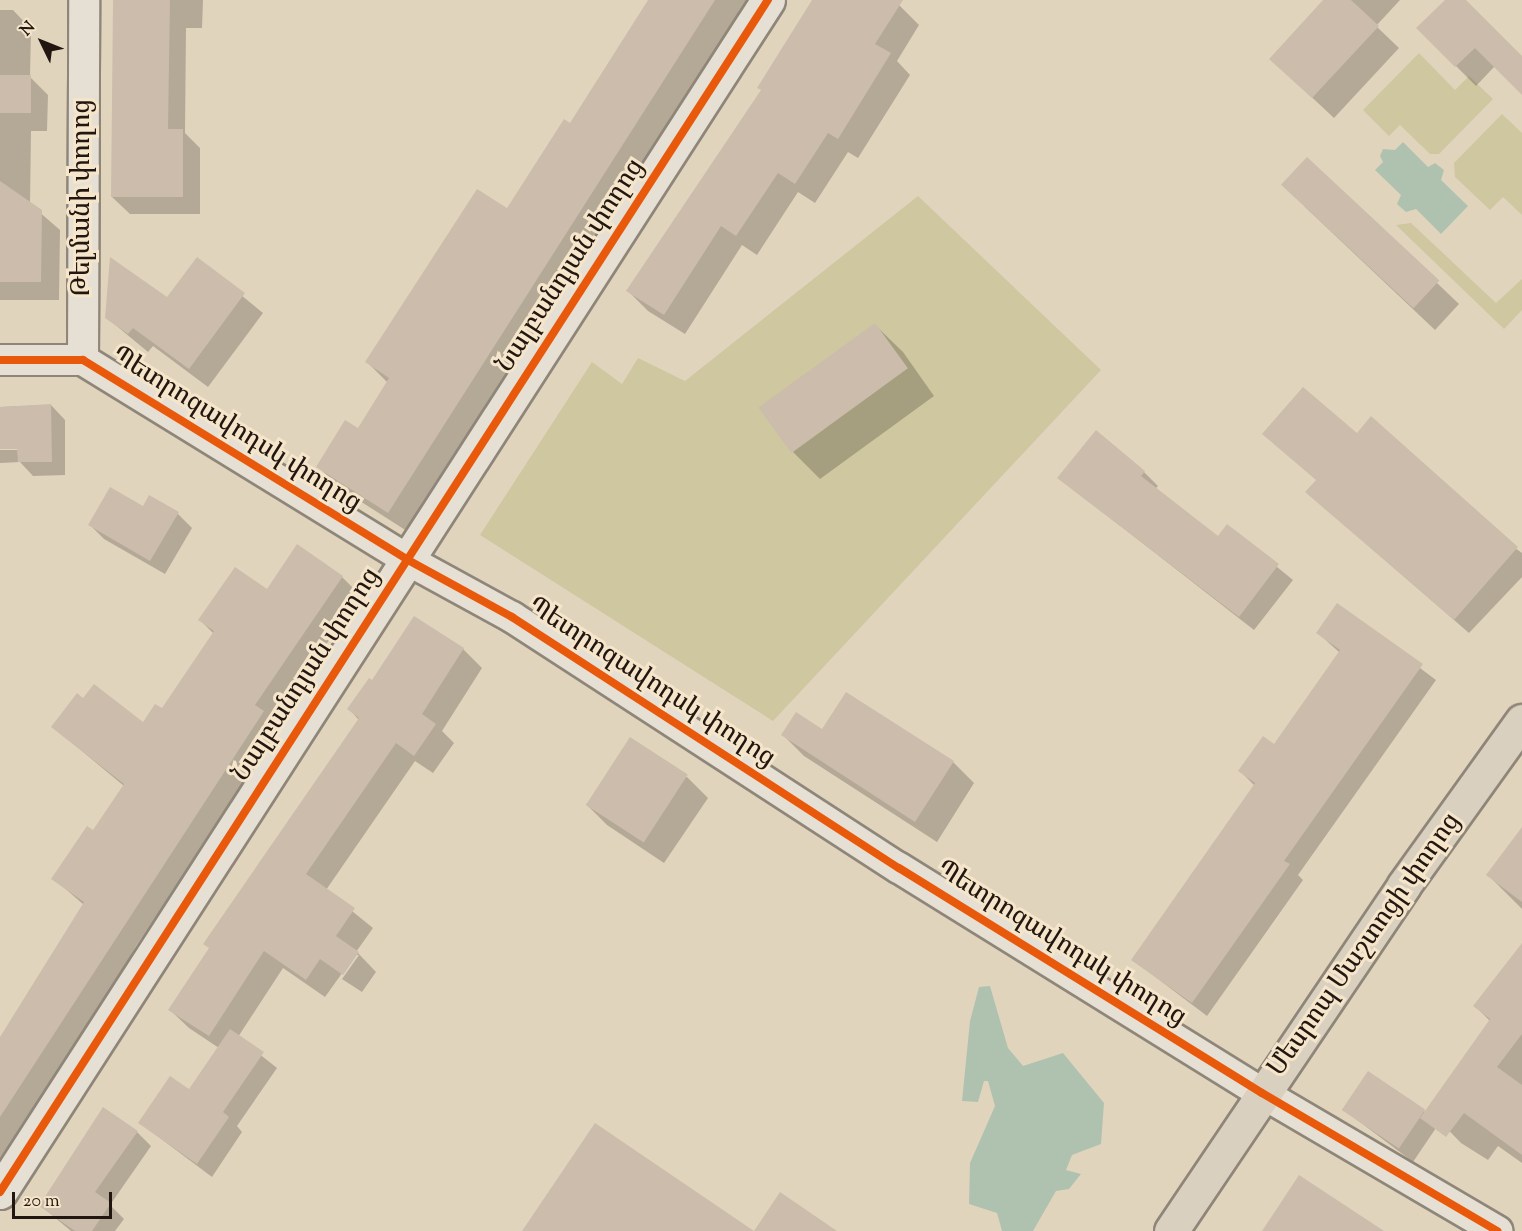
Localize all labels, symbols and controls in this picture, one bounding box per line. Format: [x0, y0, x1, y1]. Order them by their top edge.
north arrow [12, 12, 72, 72]
text: N [16, 17, 41, 42]
street label: Թելմանի փողոց [67, 99, 99, 297]
street label: Նալբանդյան փողոց [490, 153, 652, 379]
street label: Պետրոզավոդսկ փողոց [105, 340, 367, 520]
street label: Նալբանդյան փողոց [226, 562, 388, 788]
street label: Պետրոզավոդսկ փողոց [521, 591, 781, 775]
street label: Մեսրոպ Մաշտոցի փողոց [1262, 807, 1468, 1083]
street label: Պետրոզավոդսկ փողոց [930, 854, 1192, 1034]
scale bar [15, 1180, 116, 1218]
text: 20 m [23, 1189, 60, 1215]

